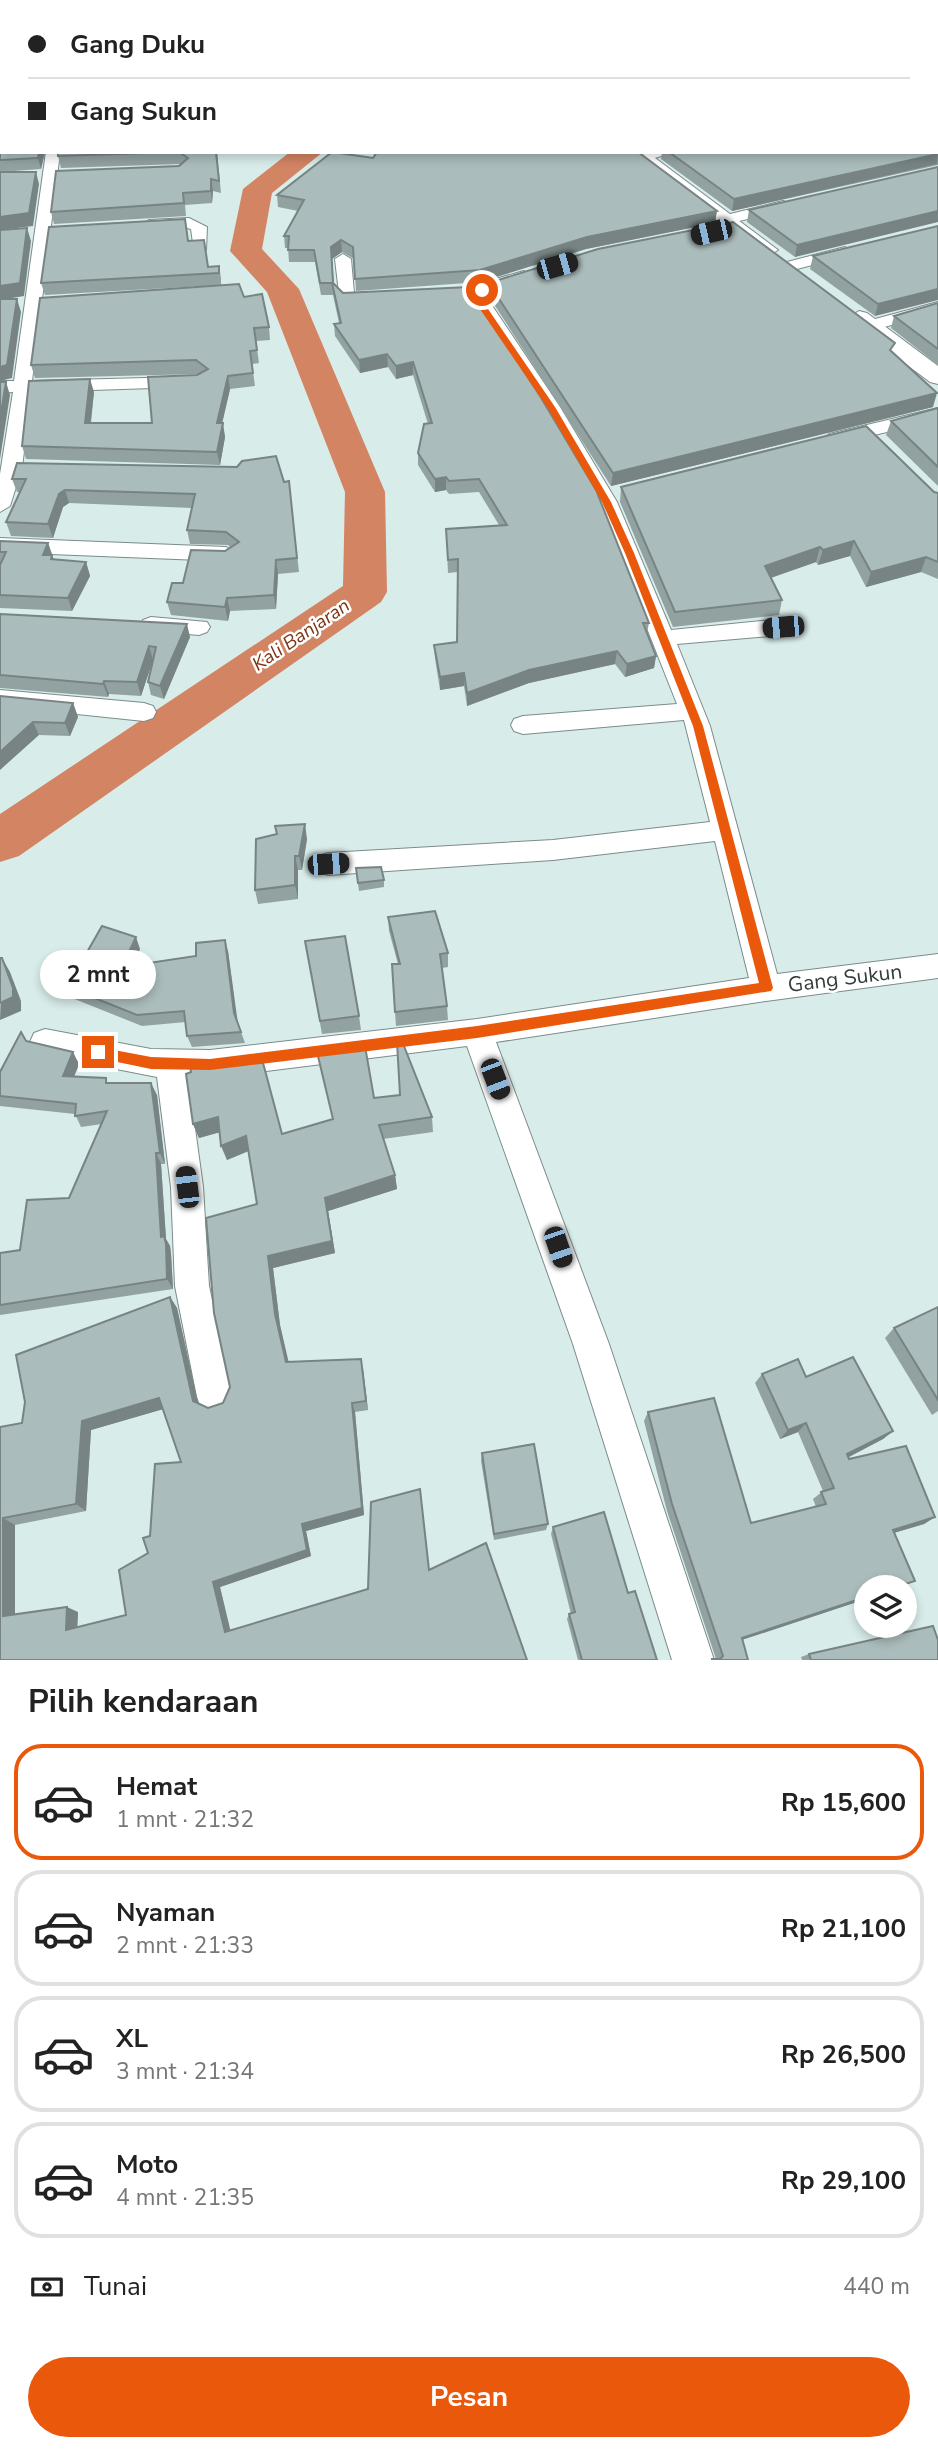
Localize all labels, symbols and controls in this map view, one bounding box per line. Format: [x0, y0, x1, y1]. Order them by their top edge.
text: Gang Duku [70, 27, 205, 62]
text: Gang Sukun [70, 94, 217, 129]
car [689, 217, 734, 247]
car [534, 250, 581, 282]
route start [466, 274, 498, 306]
water label: Kali Banjaran [247, 593, 355, 677]
car [762, 615, 805, 639]
car [307, 852, 350, 876]
callout: 2 mnt [40, 950, 156, 1000]
street label: Gang Sukun [786, 957, 904, 999]
text: 2 mnt [67, 959, 129, 990]
route end [82, 1036, 114, 1068]
car [478, 1056, 513, 1102]
car [175, 1165, 200, 1209]
car [542, 1224, 575, 1270]
map controls [854, 1575, 917, 1638]
button: layers [854, 1575, 917, 1638]
text: Pilih kendaraan [28, 1680, 258, 1723]
text: Hemat [116, 1769, 197, 1804]
icon: car [32, 1771, 95, 1834]
text: Rp 15,600 [781, 1785, 906, 1820]
text: 1 mnt · 21:32 [116, 1804, 254, 1835]
text: Nyaman [116, 1895, 215, 1930]
icon: car [32, 1897, 95, 1960]
text: Rp 21,100 [781, 1911, 906, 1946]
text: 2 mnt · 21:33 [116, 1930, 254, 1961]
text: XL [116, 2021, 148, 2056]
icon: car [32, 2023, 95, 2086]
text: Rp 26,500 [781, 2037, 906, 2072]
text: 3 mnt · 21:34 [116, 2056, 254, 2087]
text: Moto [116, 2147, 178, 2182]
icon: car [32, 2149, 95, 2212]
text: Rp 29,100 [781, 2163, 906, 2198]
text: 4 mnt · 21:35 [116, 2182, 254, 2213]
icon: cash [28, 2268, 66, 2306]
text: Tunai [84, 2269, 147, 2304]
text: 440 m [843, 2271, 910, 2302]
button: Pesan [28, 2357, 910, 2437]

